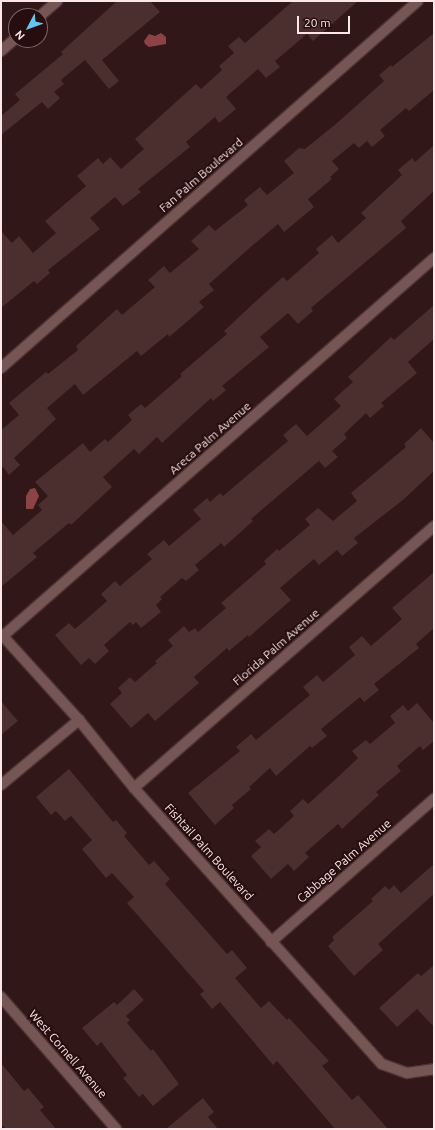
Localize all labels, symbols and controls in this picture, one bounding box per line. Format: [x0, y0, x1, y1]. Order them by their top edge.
north arrow [8, 8, 48, 48]
scale bar [299, 8, 352, 34]
text: 20 m [304, 16, 331, 29]
text: N [12, 28, 27, 42]
street label: Fan Palm Boulevard [156, 135, 246, 215]
street label: Areca Palm Avenue [166, 399, 254, 477]
street label: Florida Palm Avenue [230, 606, 322, 688]
street label: Fishtail Palm Boulevard [162, 801, 256, 903]
street label: Cabbage Palm Avenue [294, 816, 394, 906]
street label: West Cornell Avenue [26, 1007, 110, 1101]

